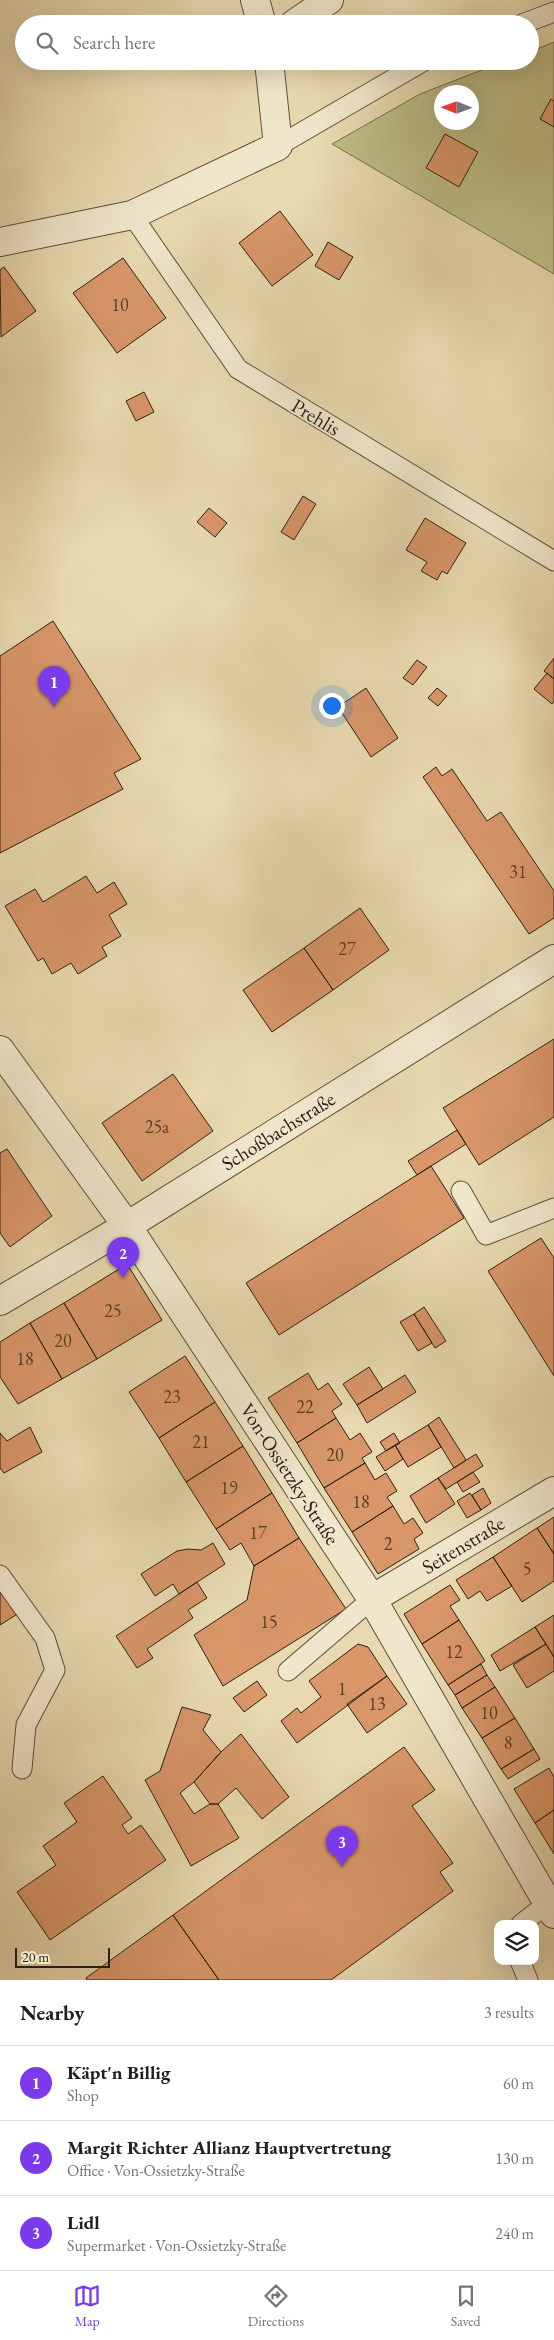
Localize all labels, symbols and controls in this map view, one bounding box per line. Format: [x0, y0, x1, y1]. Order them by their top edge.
search box [15, 15, 539, 70]
icon: search [33, 29, 61, 57]
text: Search here [73, 30, 155, 55]
north arrow [434, 85, 479, 130]
house number: 10 [111, 293, 129, 316]
street label: Prehlis [287, 392, 345, 442]
pin: 1 [38, 666, 70, 707]
your location [319, 693, 345, 719]
house number: 31 [509, 860, 527, 883]
house number: 27 [338, 937, 356, 960]
street label: Schoßbachstraße [216, 1086, 340, 1176]
house number: 25a [145, 1115, 170, 1138]
pin: 2 [107, 1237, 139, 1278]
house number: 25 [104, 1299, 122, 1322]
house number: 20 [54, 1329, 72, 1352]
house number: 18 [16, 1347, 34, 1370]
house number: 23 [163, 1385, 181, 1408]
house number: 22 [296, 1395, 314, 1418]
street label: Von-Ossietzky-Straße [234, 1398, 346, 1550]
house number: 21 [192, 1430, 210, 1453]
house number: 20 [326, 1443, 344, 1466]
house number: 19 [220, 1476, 238, 1499]
house number: 18 [352, 1490, 370, 1513]
street label: Seitenstraße [417, 1510, 509, 1580]
house number: 17 [249, 1521, 267, 1544]
house number: 2 [384, 1532, 393, 1555]
house number: 5 [523, 1557, 531, 1580]
house number: 15 [260, 1610, 278, 1633]
house number: 12 [445, 1640, 463, 1663]
house number: 1 [338, 1677, 346, 1700]
house number: 13 [368, 1692, 386, 1715]
house number: 10 [480, 1701, 498, 1724]
house number: 8 [504, 1731, 512, 1754]
pin: 3 [326, 1826, 358, 1867]
map controls [494, 1920, 539, 1965]
button: layers [494, 1920, 539, 1965]
scale bar [15, 1945, 110, 1968]
text: 20 m [22, 1948, 49, 1966]
text: Nearby [20, 1999, 84, 2026]
text: 3 results [484, 2002, 534, 2023]
text: Käpt'n Billig [67, 2060, 170, 2085]
text: 1 [32, 2073, 40, 2094]
text: 60 m [503, 2073, 534, 2094]
text: Shop [67, 2085, 99, 2106]
text: Margit Richter Allianz Hauptvertretung [67, 2135, 391, 2160]
text: 2 [32, 2148, 40, 2169]
text: 130 m [495, 2148, 534, 2169]
text: Office · Von-Ossietzky-Straße [67, 2160, 245, 2181]
text: Lidl [67, 2210, 100, 2235]
text: 3 [32, 2223, 40, 2244]
text: 240 m [495, 2223, 534, 2244]
text: Supermarket · Von-Ossietzky-Straße [67, 2235, 286, 2256]
tab: Map [73, 2282, 101, 2330]
tab: Directions [248, 2282, 304, 2330]
tab: Saved [451, 2282, 481, 2330]

